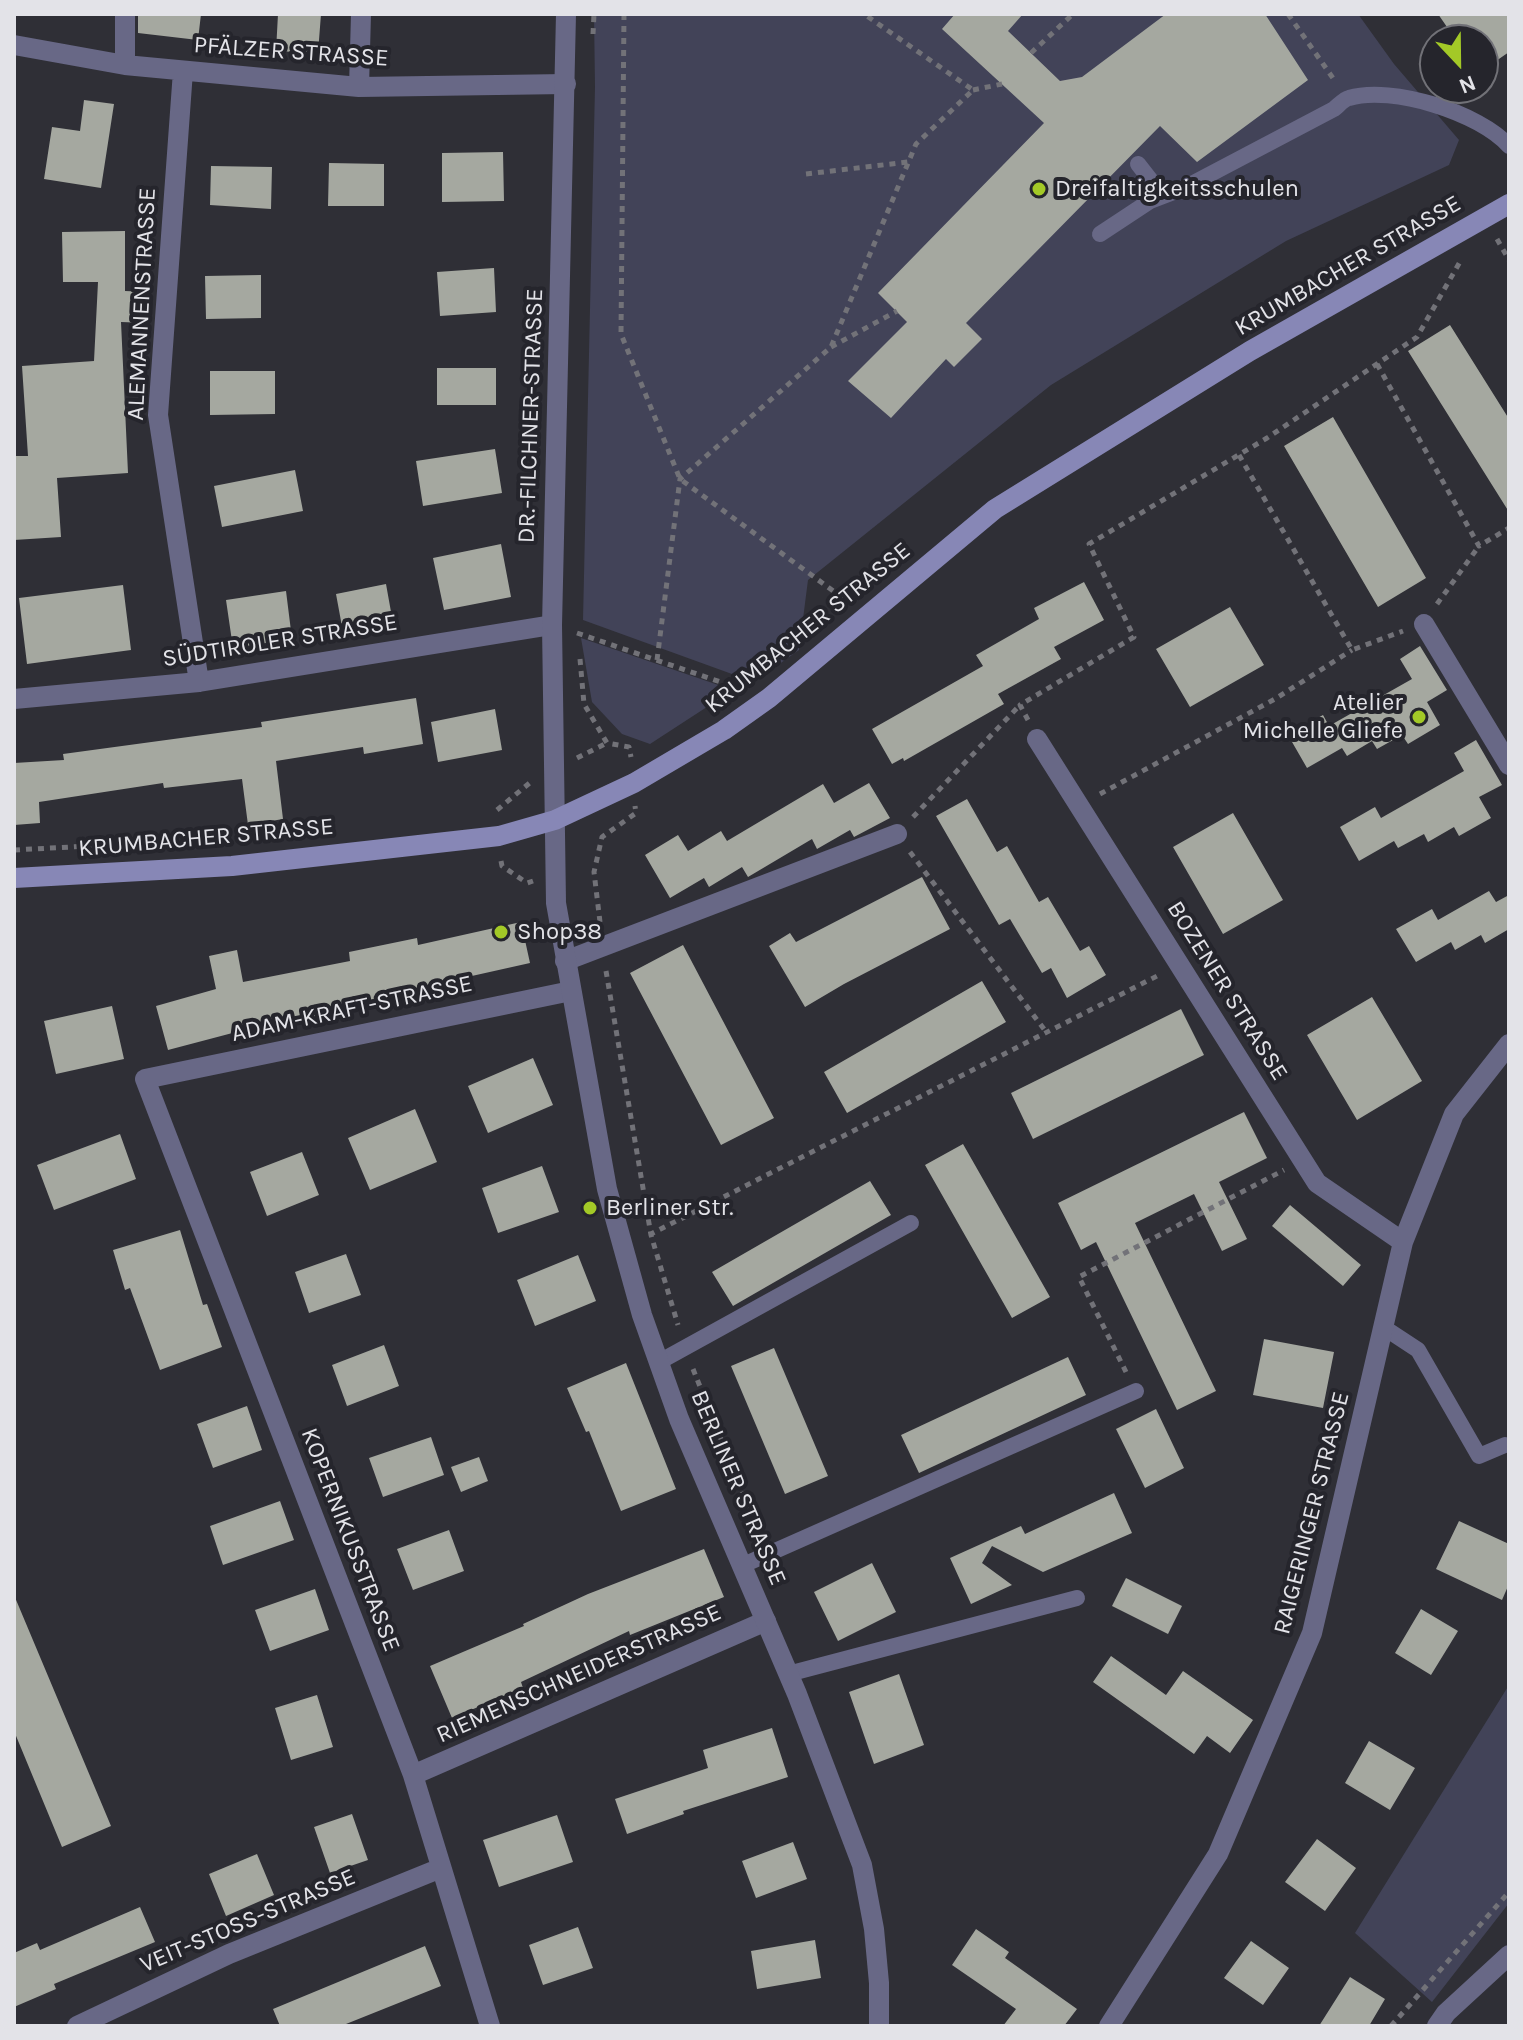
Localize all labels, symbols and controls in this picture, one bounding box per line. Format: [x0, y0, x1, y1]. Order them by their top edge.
north arrow [1419, 24, 1499, 104]
street label: PFÄLZER STRASSE [193, 31, 389, 73]
text: N [1455, 69, 1479, 99]
place label: Dreifaltigkeitsschulen [1055, 175, 1299, 203]
marker: Dreifaltigkeitsschulen [1030, 180, 1048, 198]
street label: ALEMANNENSTRASSE [122, 187, 162, 421]
street label: KRUMBACHER STRASSE [1230, 189, 1466, 343]
street label: DR.-FILCHNER-STRASSE [512, 288, 550, 544]
street label: KRUMBACHER STRASSE [699, 536, 917, 720]
street label: SÜDTIROLER STRASSE [160, 608, 400, 674]
place label: Atelier Michelle Gliefe [1243, 689, 1403, 745]
marker: Atelier Michelle Gliefe [1410, 708, 1428, 726]
street label: KRUMBACHER STRASSE [77, 812, 335, 864]
street label: BOZENER STRASSE [1160, 896, 1294, 1086]
place label: Shop38 [517, 918, 602, 946]
marker: Shop38 [492, 923, 510, 941]
street label: ADAM-KRAFT-STRASSE [229, 969, 475, 1049]
place label: Berliner Str. [606, 1194, 733, 1222]
marker: Berliner Str. [581, 1199, 599, 1217]
street label: BERLINER STRASSE [684, 1386, 792, 1590]
street label: RAIGERINGER STRASSE [1268, 1389, 1356, 1637]
street label: KOPERNIKUSSTRASSE [294, 1424, 406, 1656]
street label: RIEMENSCHNEIDERSTRASSE [432, 1598, 726, 1750]
street label: VEIT-STOSS-STRASSE [136, 1863, 360, 1979]

